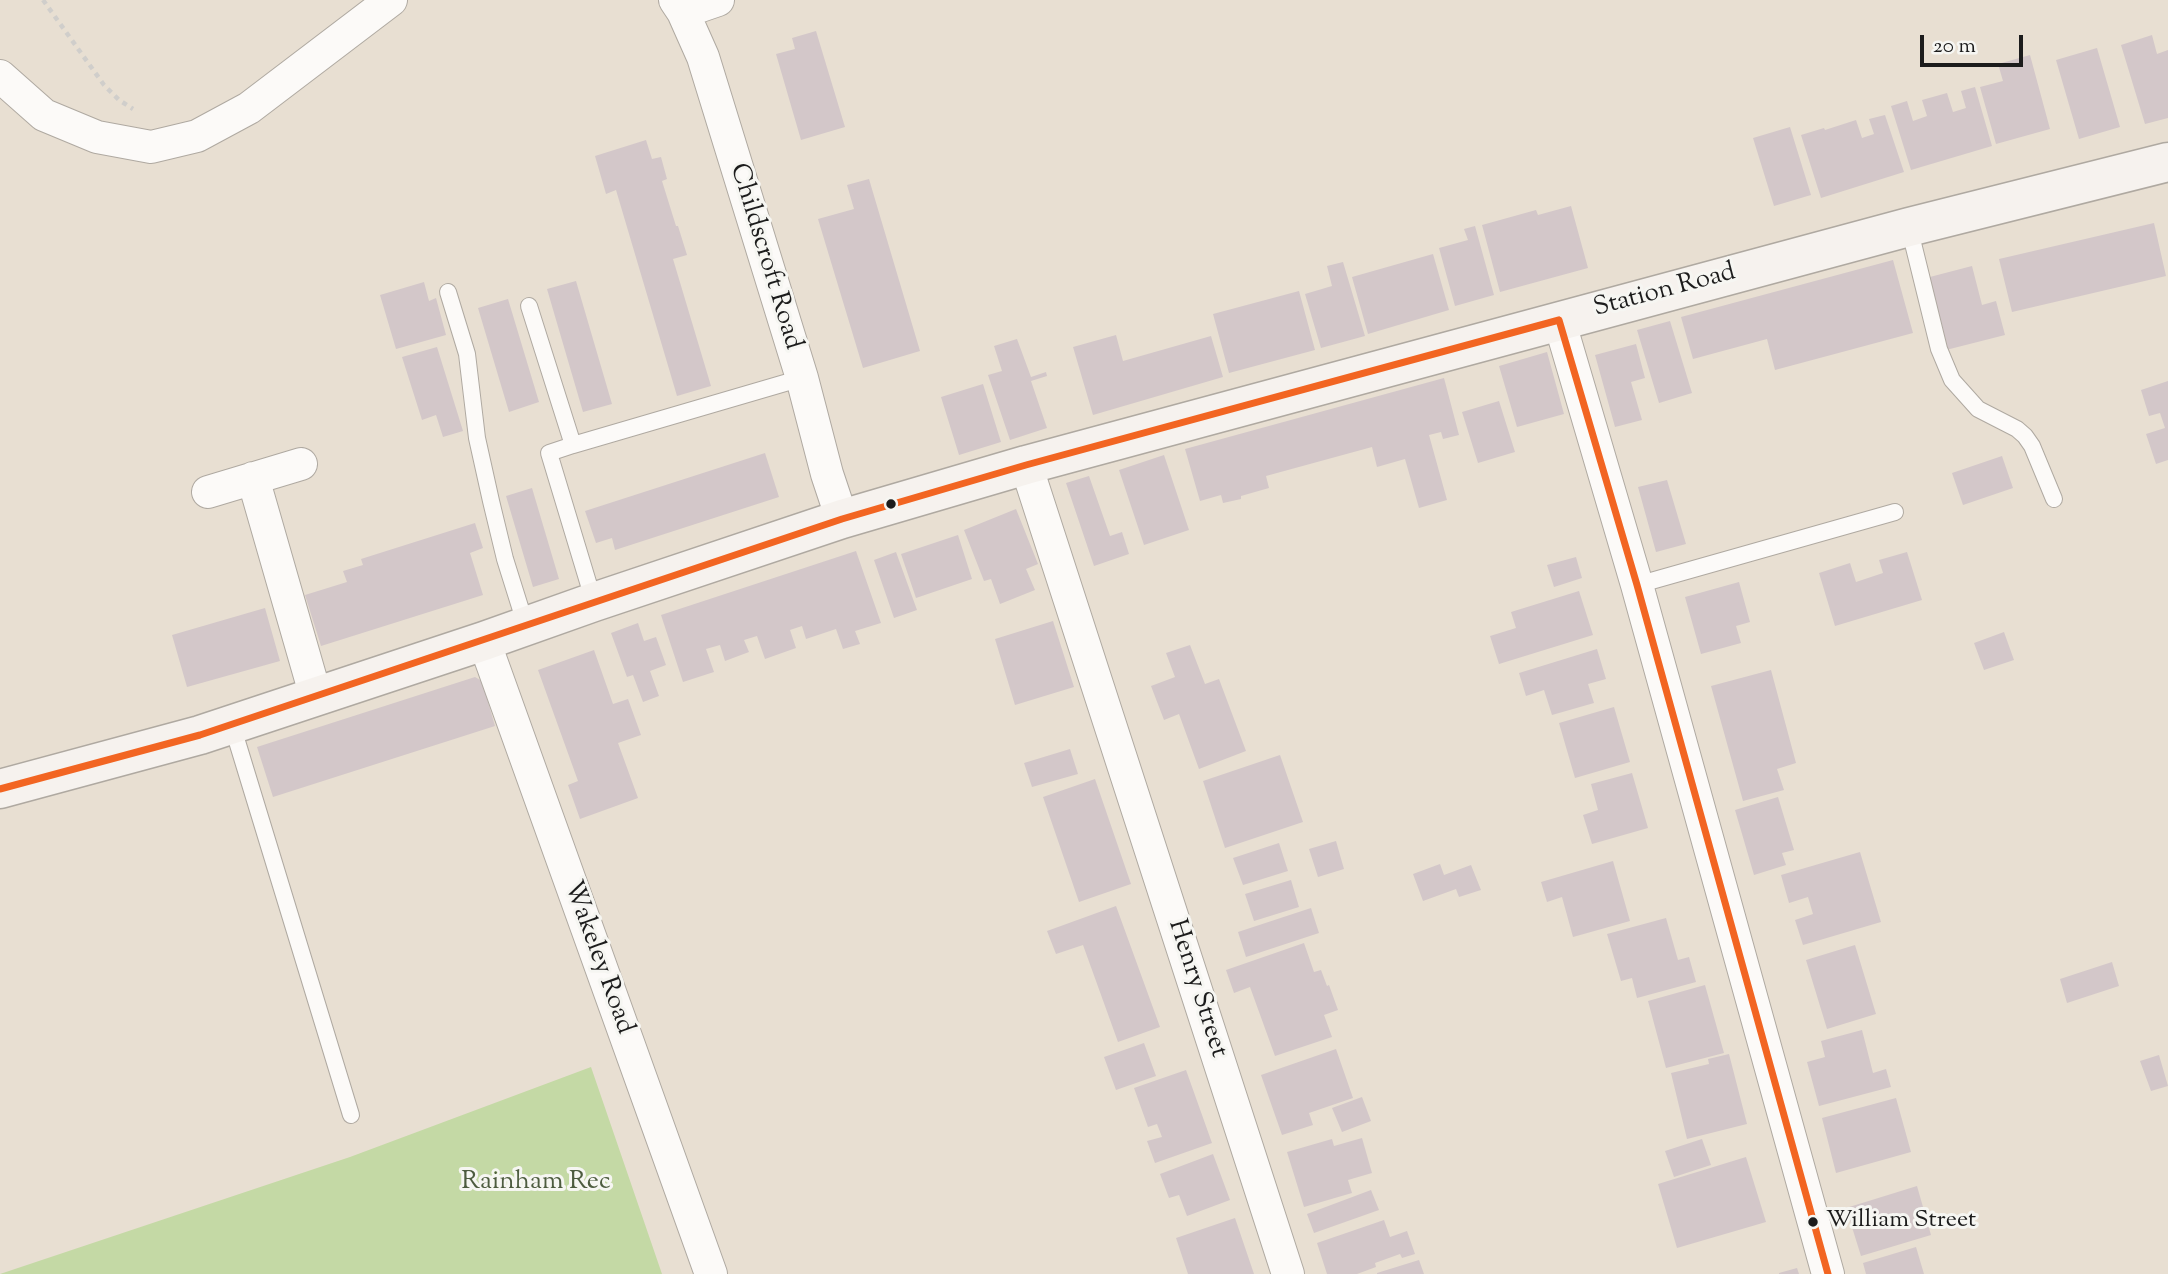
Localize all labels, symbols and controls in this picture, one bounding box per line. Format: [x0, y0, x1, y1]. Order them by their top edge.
scale bar [1923, 21, 2026, 65]
text: 20 m [1933, 32, 1976, 62]
street label: Childscroft Road [721, 160, 807, 354]
street label: Station Road [1591, 258, 1739, 326]
unlabelled marker [884, 497, 898, 511]
street label: Wakeley Road [555, 877, 639, 1039]
street label: Henry Street [1159, 916, 1233, 1062]
park label: Rainham Rec [461, 1168, 611, 1200]
place label: William Street [1826, 1208, 1976, 1236]
marker: William Street [1806, 1215, 1820, 1229]

